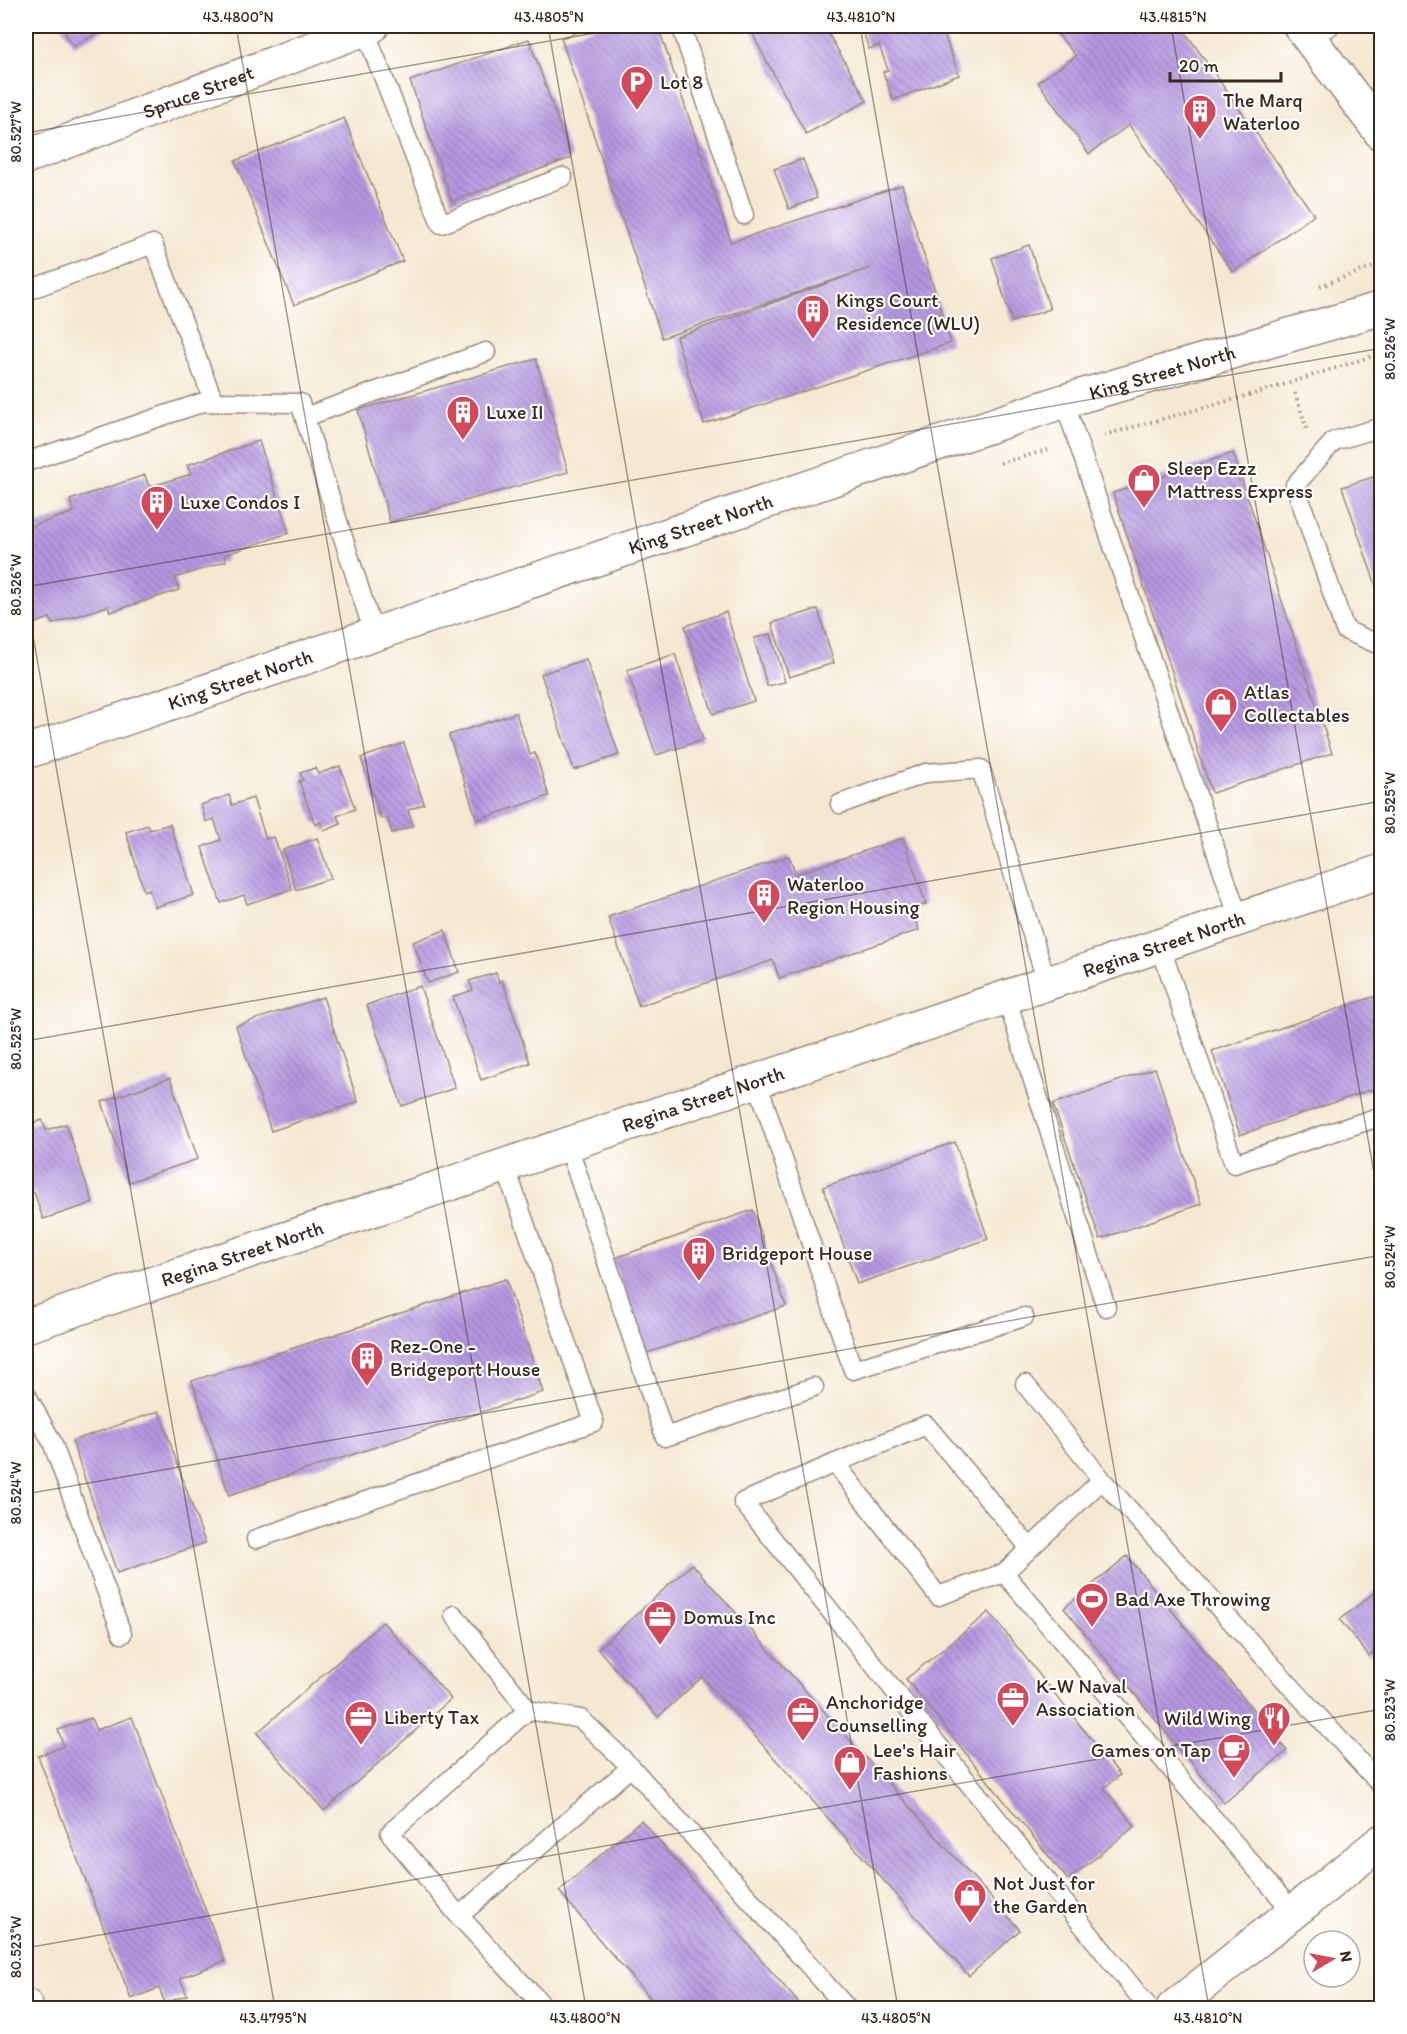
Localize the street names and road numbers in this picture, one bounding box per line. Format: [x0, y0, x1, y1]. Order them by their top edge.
street label: Spruce Street [139, 60, 257, 124]
street label: King Street North [1086, 340, 1238, 405]
street label: King Street North [625, 488, 776, 559]
street label: King Street North [165, 644, 315, 715]
street label: Regina Street North [1079, 906, 1248, 983]
street label: Regina Street North [619, 1061, 787, 1137]
street label: Regina Street North [158, 1215, 326, 1292]

